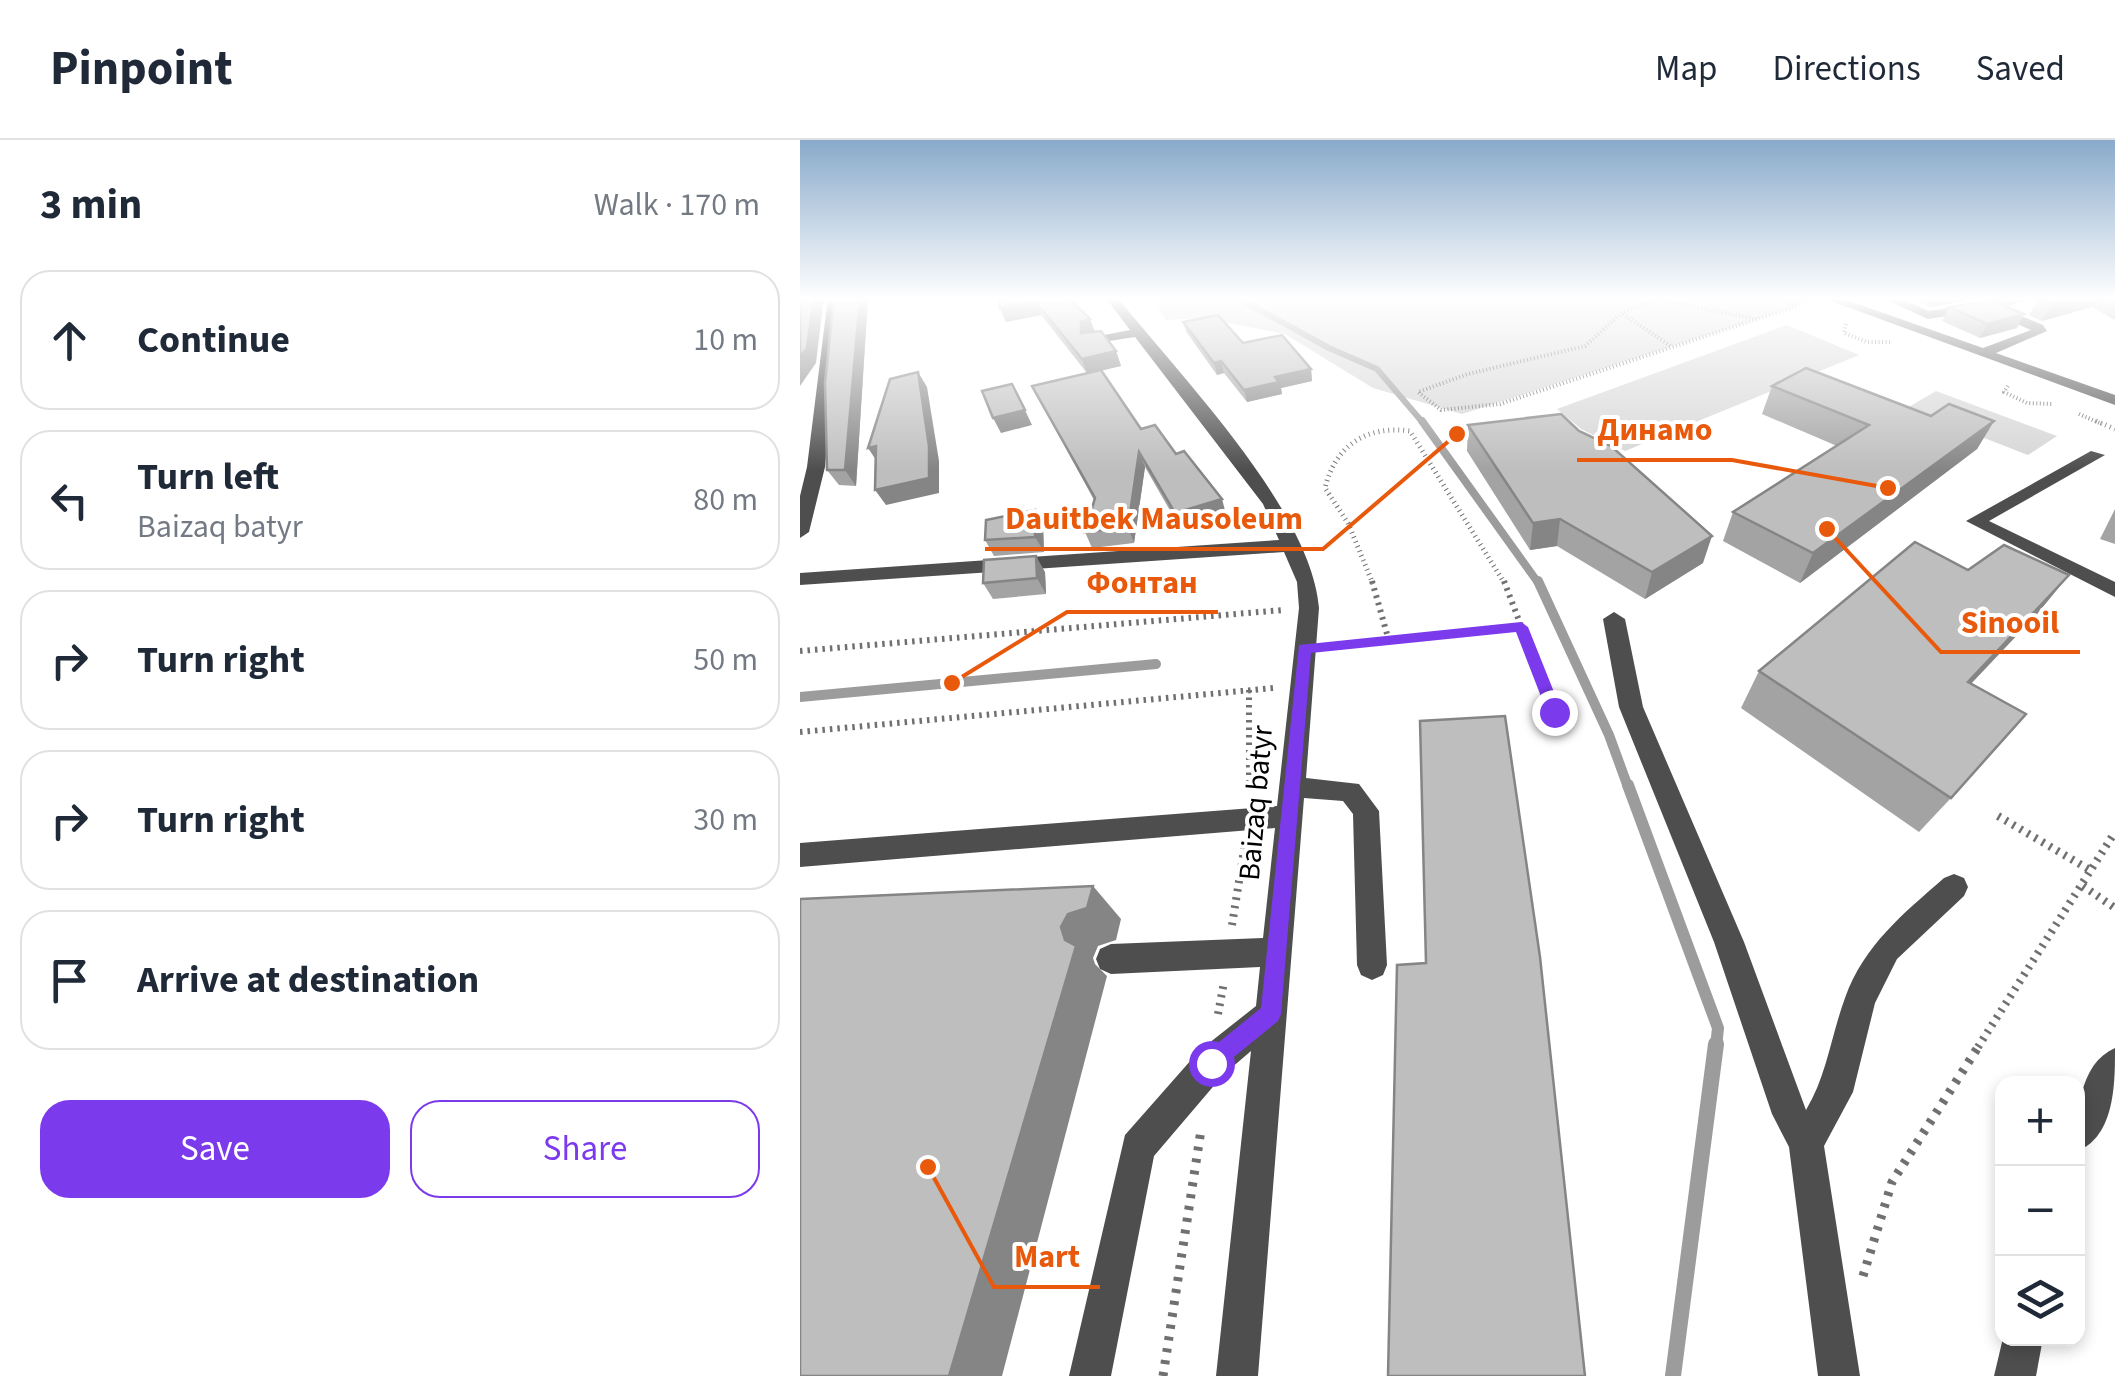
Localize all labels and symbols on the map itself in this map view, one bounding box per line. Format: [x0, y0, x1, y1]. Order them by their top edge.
callout: Динамо [1577, 398, 1732, 460]
text: Динамо [1598, 407, 1713, 453]
callout: Dauitbek Mausoleum [985, 487, 1323, 549]
text: Dauitbek Mausoleum [1005, 496, 1303, 542]
callout: Фонтан [1067, 550, 1218, 612]
text: Фонтан [1086, 560, 1198, 606]
callout: Sinooil [1941, 590, 2080, 652]
text: Sinooil [1961, 600, 2059, 646]
route end [1532, 690, 1578, 736]
street label: Baizaq batyr [1228, 723, 1284, 882]
route start [1189, 1041, 1235, 1087]
callout: Mart [994, 1225, 1100, 1287]
text: Mart [1014, 1234, 1080, 1280]

